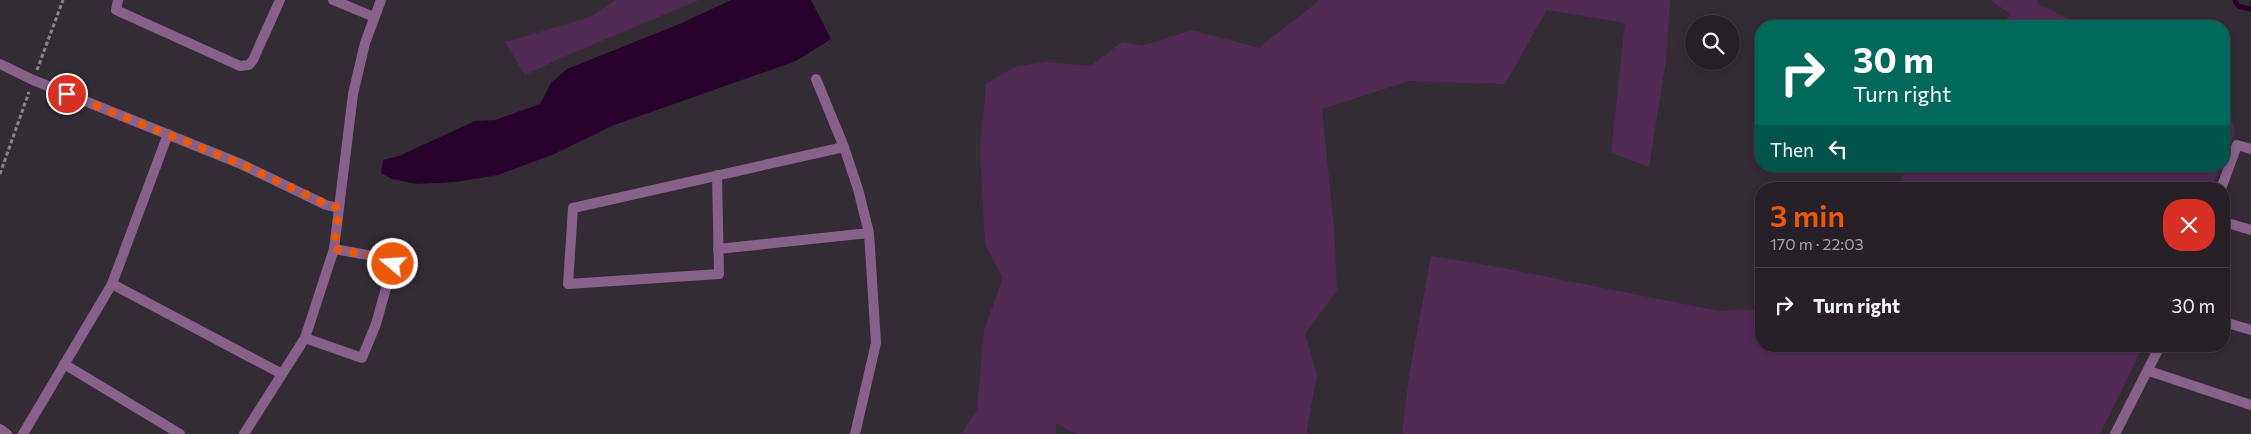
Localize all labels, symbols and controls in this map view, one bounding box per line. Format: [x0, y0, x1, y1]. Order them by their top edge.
map controls [1685, 15, 1740, 70]
button: search [1685, 15, 1740, 70]
text: 30 m [1853, 37, 1934, 80]
icon: right [1770, 40, 1835, 105]
pin [46, 73, 88, 115]
icon: arrive [53, 80, 81, 108]
text: Turn right [1853, 80, 1951, 107]
icon: left [1824, 135, 1852, 163]
text: Then [1770, 138, 1814, 161]
text: 3 min [1770, 196, 1845, 233]
button: close [2163, 199, 2215, 251]
text: 170 m · 22:03 [1770, 234, 1864, 253]
position arrow [366, 237, 418, 289]
icon: right [1770, 291, 1798, 319]
text: Turn right [1813, 294, 1900, 317]
text: 30 m [2172, 294, 2215, 317]

